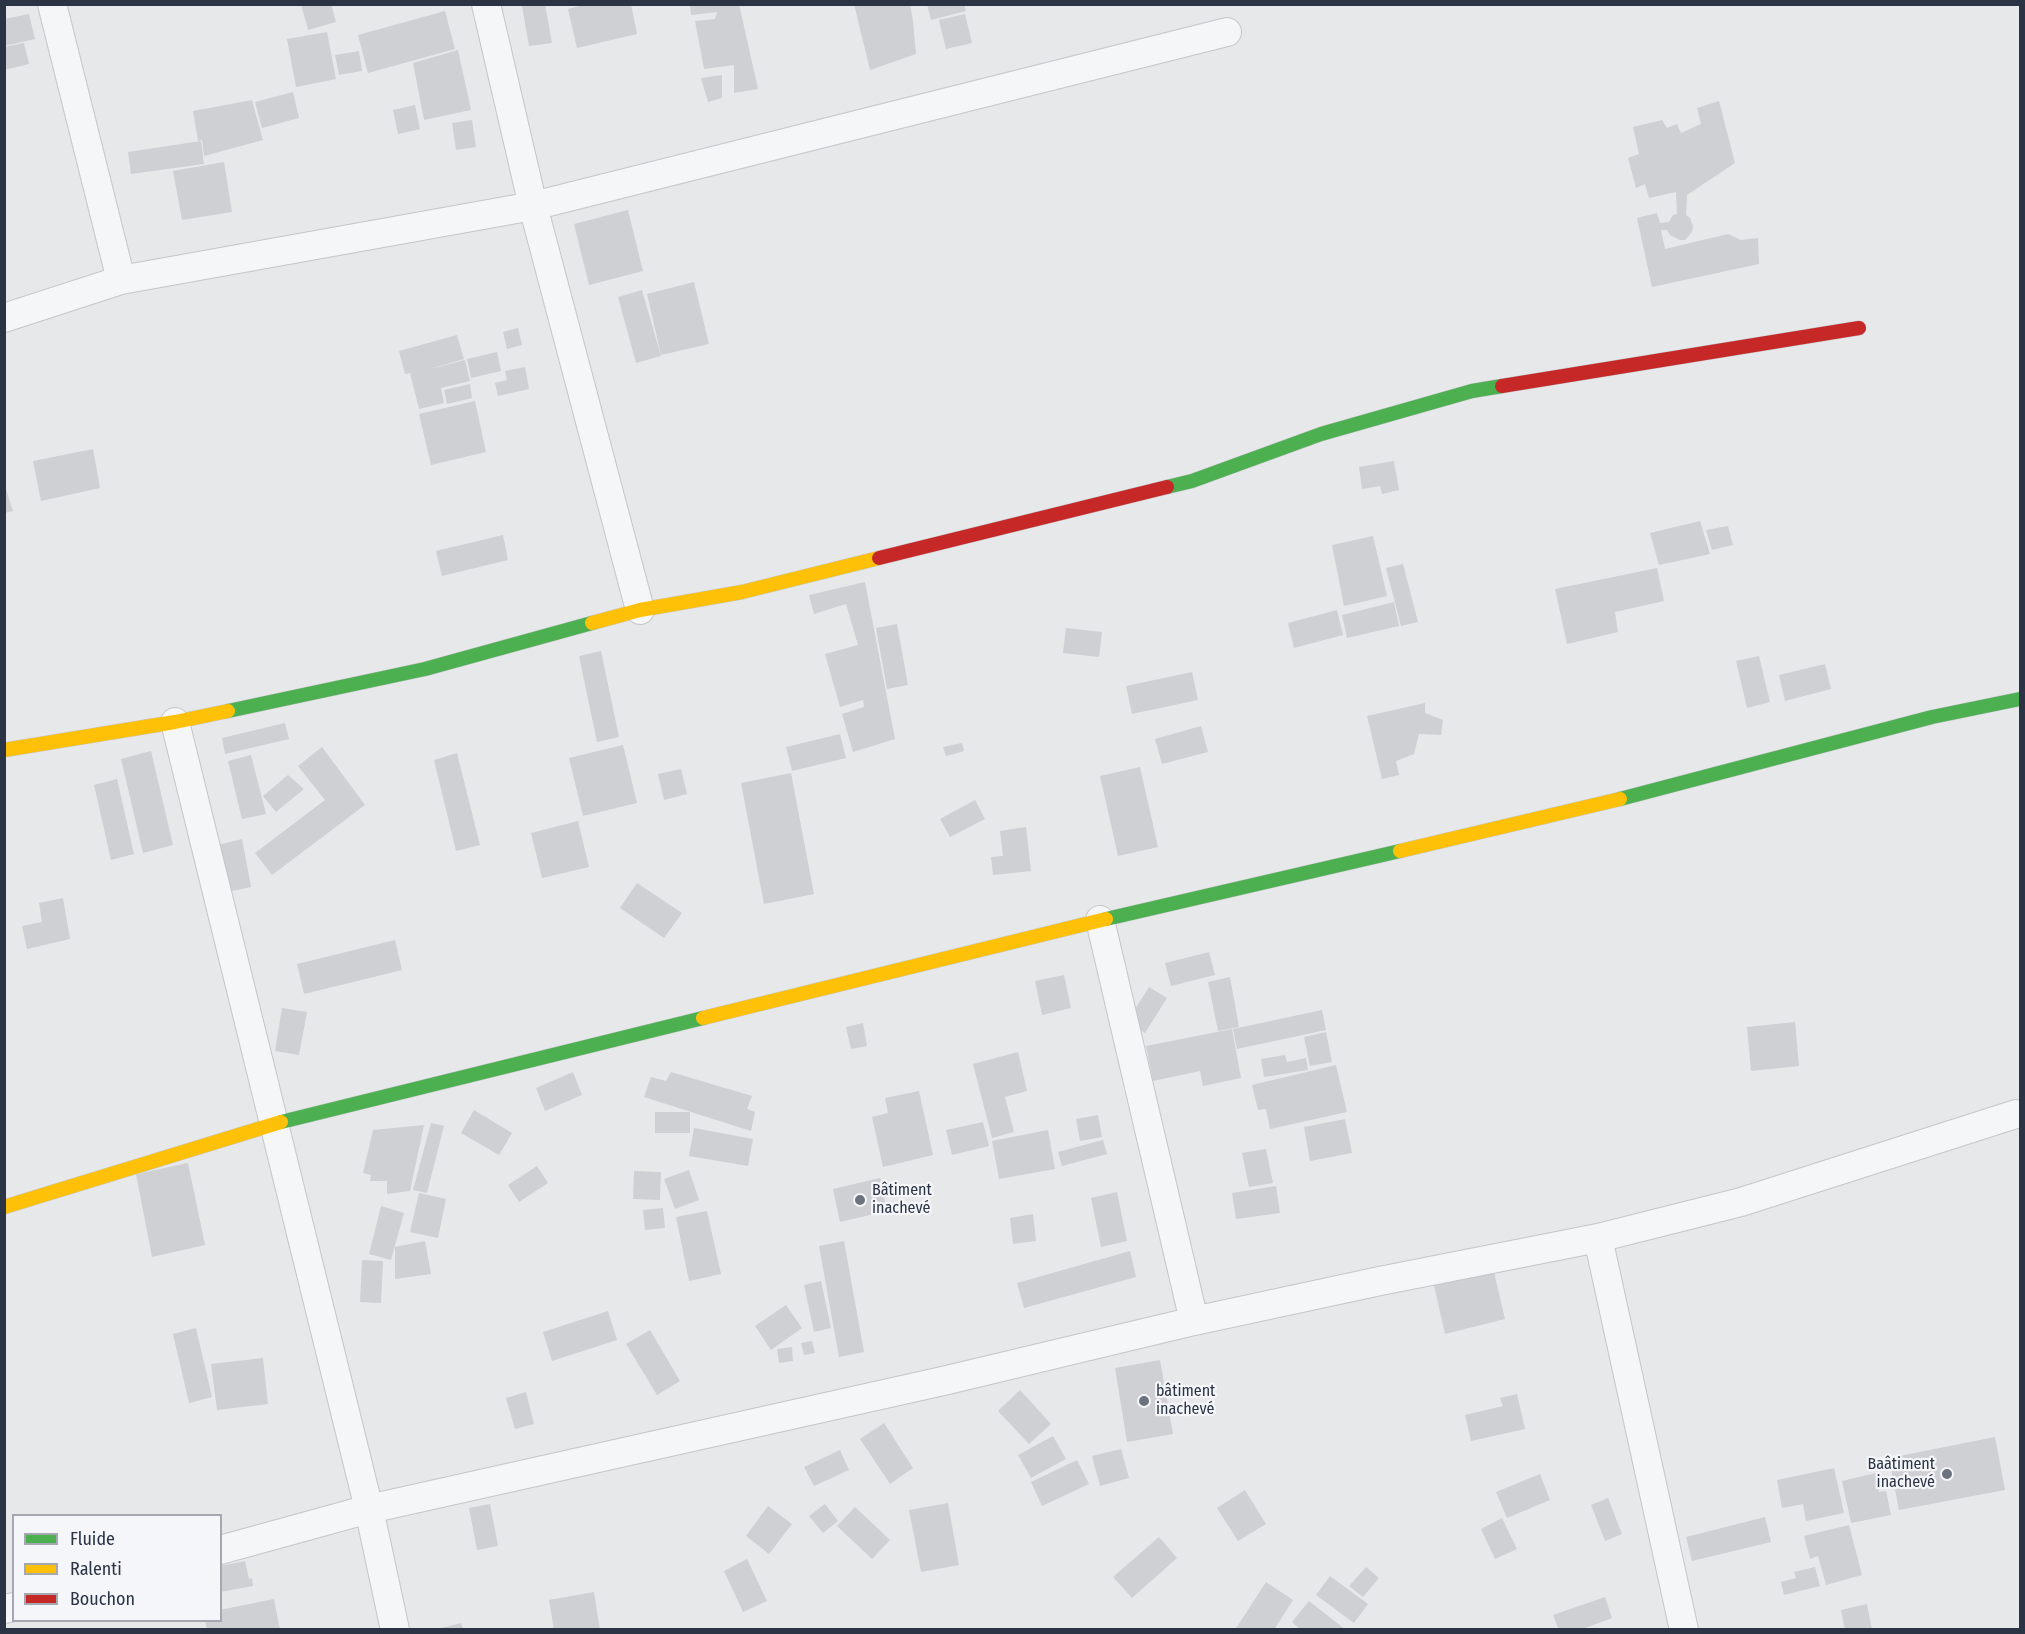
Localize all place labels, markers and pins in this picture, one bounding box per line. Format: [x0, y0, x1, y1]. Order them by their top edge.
place label: Bâtiment inachevé [872, 1181, 932, 1219]
marker: Bâtiment inachevé [853, 1193, 867, 1207]
place label: bâtiment inachevé [1156, 1382, 1215, 1420]
marker: bâtiment inachevé [1137, 1394, 1151, 1408]
place label: Baâtiment inachevé [1868, 1455, 1935, 1493]
marker: Baâtiment inachevé [1940, 1467, 1954, 1481]

